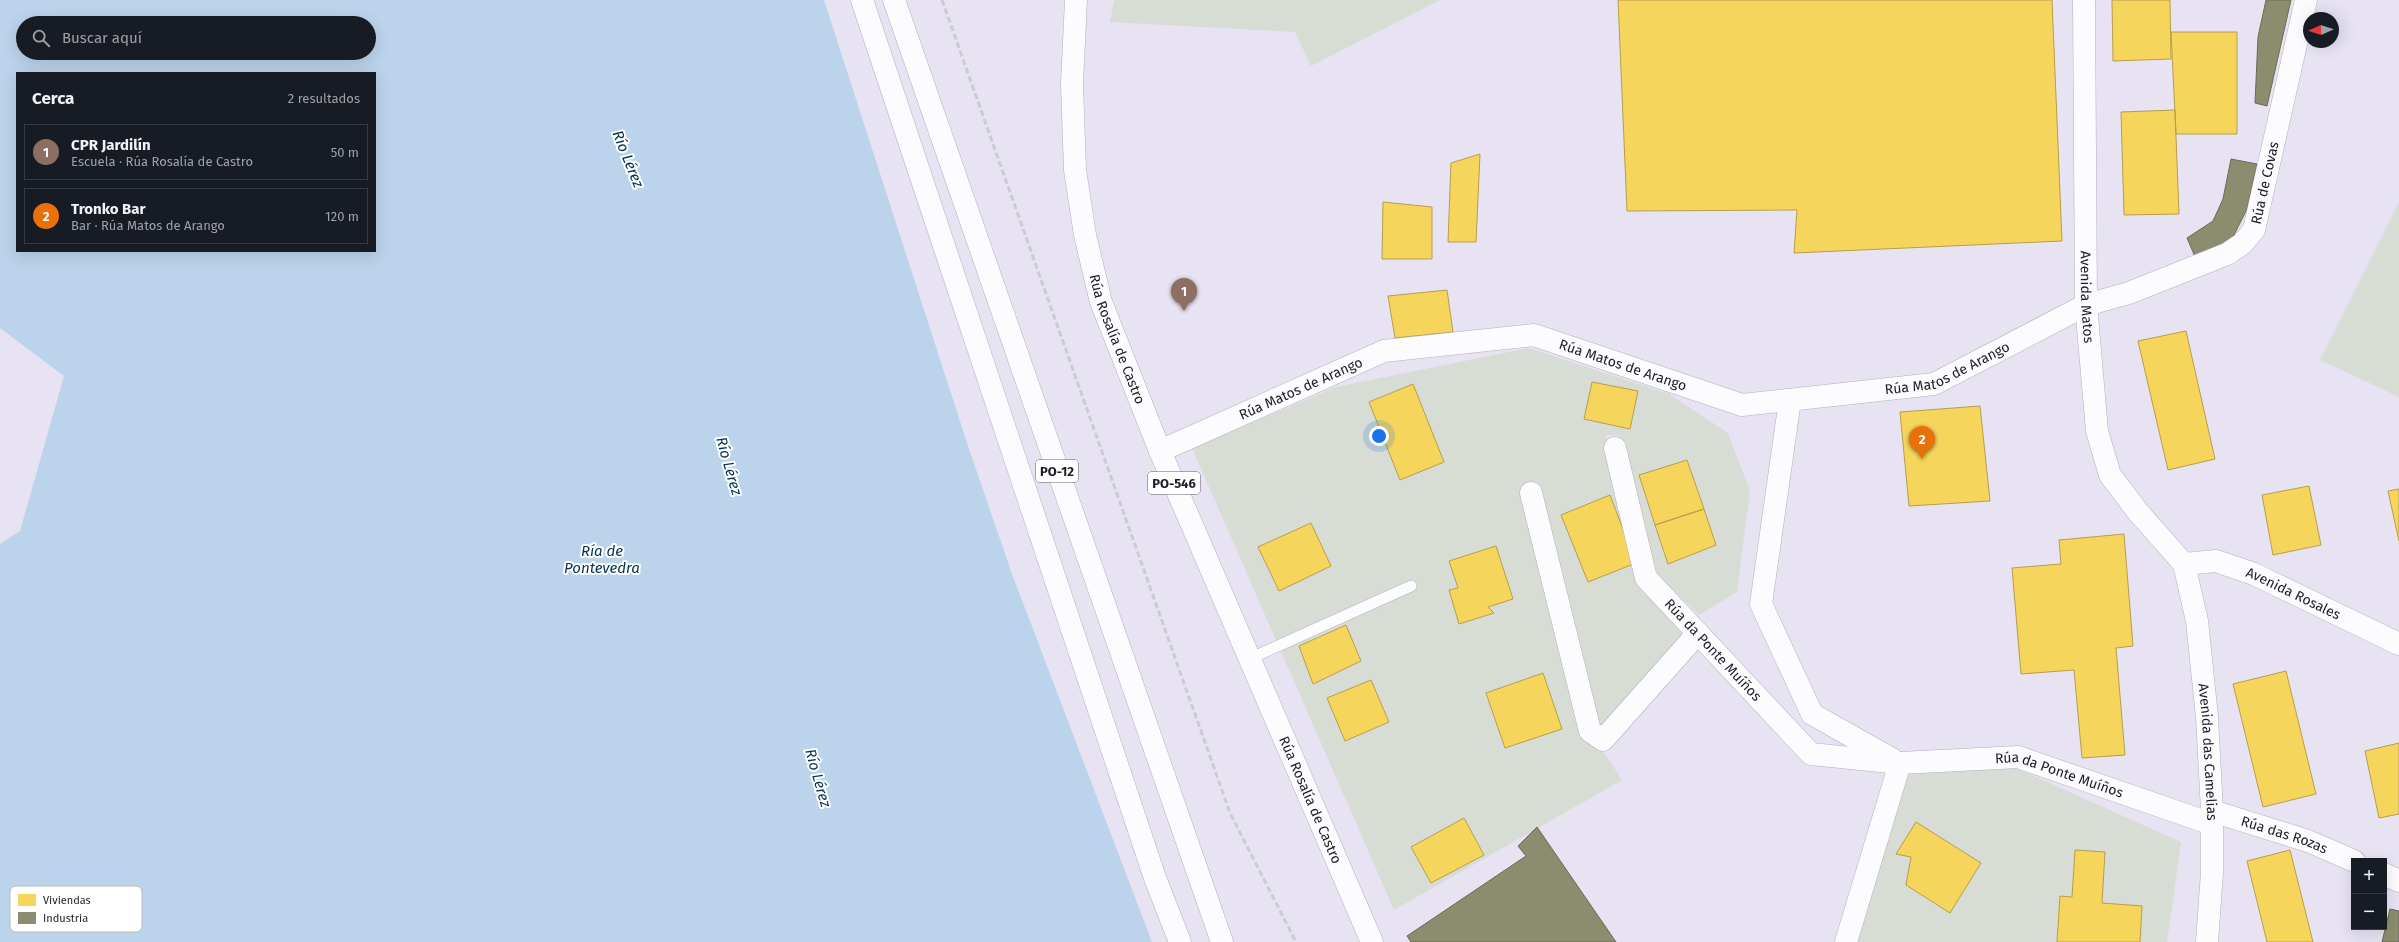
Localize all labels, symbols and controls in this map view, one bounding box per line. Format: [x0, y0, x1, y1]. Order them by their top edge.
north arrow [2303, 12, 2339, 48]
search box [16, 16, 376, 60]
icon: search [30, 27, 52, 49]
text: Buscar aquí [62, 29, 142, 47]
text: Cerca [32, 88, 74, 109]
text: 2 resultados [288, 91, 360, 106]
water label: Río Lérez [608, 128, 648, 191]
text: CPR Jardilín [71, 136, 151, 154]
street label: Rúa de Covas [2248, 140, 2283, 226]
text: 1 [43, 145, 49, 160]
text: 50 m [331, 145, 359, 160]
text: Escuela · Rúa Rosalía de Castro [71, 154, 253, 169]
text: Tronko Bar [71, 200, 146, 218]
text: 2 [43, 209, 49, 224]
text: 120 m [325, 209, 359, 224]
text: Bar · Rúa Matos de Arango [71, 218, 225, 233]
street label: Avenida Matos [2077, 251, 2097, 344]
street label: Rúa Rosalía de Castro [1086, 272, 1149, 407]
pin: 1 [1171, 278, 1197, 311]
street label: Rúa Matos de Arango [1557, 336, 1689, 395]
street label: Rúa Matos de Arango [1884, 338, 2013, 398]
street label: Rúa Matos de Arango [1236, 354, 1365, 424]
your location [1369, 426, 1389, 446]
pin: 2 [1909, 426, 1935, 459]
water label: Río Lérez [712, 435, 746, 498]
road number: PO-12 [1036, 460, 1078, 482]
road number: PO-546 [1148, 472, 1200, 494]
water label: Ría de Pontevedra [564, 542, 640, 577]
street label: Avenida Rosales [2244, 564, 2344, 624]
street label: Rúa da Ponte Muíños [1661, 595, 1765, 705]
street label: Avenida das Camelias [2195, 682, 2220, 821]
street label: Rúa Rosalía de Castro [1275, 734, 1345, 866]
water label: Río Lérez [801, 747, 835, 810]
street label: Rúa da Ponte Muíños [1994, 749, 2126, 802]
street label: Rúa das Rozas [2239, 813, 2331, 858]
map controls [2351, 858, 2387, 930]
button: + [2351, 858, 2387, 894]
legend [10, 886, 142, 932]
text: Viviendas [43, 894, 91, 907]
button: − [2351, 894, 2387, 930]
text: Industria [43, 912, 88, 925]

